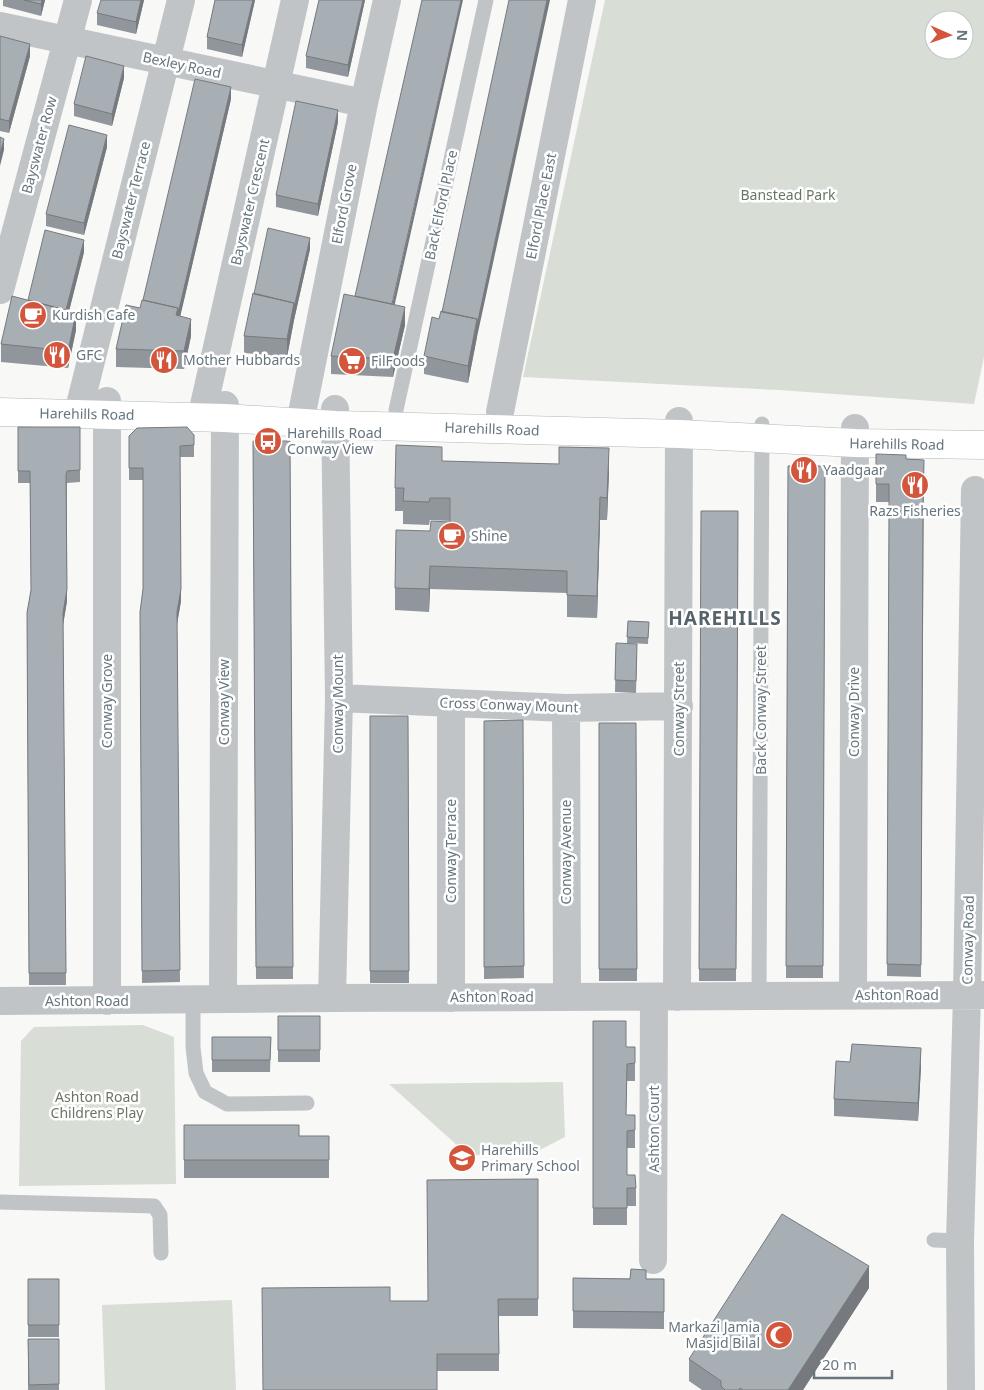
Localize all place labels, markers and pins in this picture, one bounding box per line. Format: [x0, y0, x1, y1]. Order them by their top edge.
cafe icon: Kurdish Cafe [18, 300, 48, 330]
place label: Kurdish Cafe [52, 305, 136, 324]
restaurant icon: GFC [42, 340, 72, 370]
place label: GFC [76, 345, 102, 364]
restaurant icon: Mother Hubbards [149, 345, 179, 375]
supermarket icon: FilFoods [337, 346, 367, 376]
place label: Mother Hubbards [183, 350, 300, 369]
place label: FilFoods [371, 351, 425, 370]
place label: Harehills Road Conway View [287, 423, 382, 458]
bus stop icon: Harehills Road Conway View [253, 426, 283, 456]
restaurant icon: Yaadgaar [789, 455, 819, 485]
place label: Yaadgaar [823, 460, 885, 479]
restaurant icon: Razs Fisheries [900, 470, 930, 500]
place label: Razs Fisheries [869, 501, 961, 520]
cafe icon: Shine [437, 521, 467, 551]
place label: Shine [471, 526, 508, 545]
place label: Harehills Primary School [481, 1140, 580, 1175]
school or university icon: Harehills Primary School [447, 1143, 477, 1173]
place label: Markazi Jamia Masjid Bilal [668, 1317, 760, 1352]
mosque icon: Markazi Jamia Masjid Bilal [764, 1320, 794, 1350]

